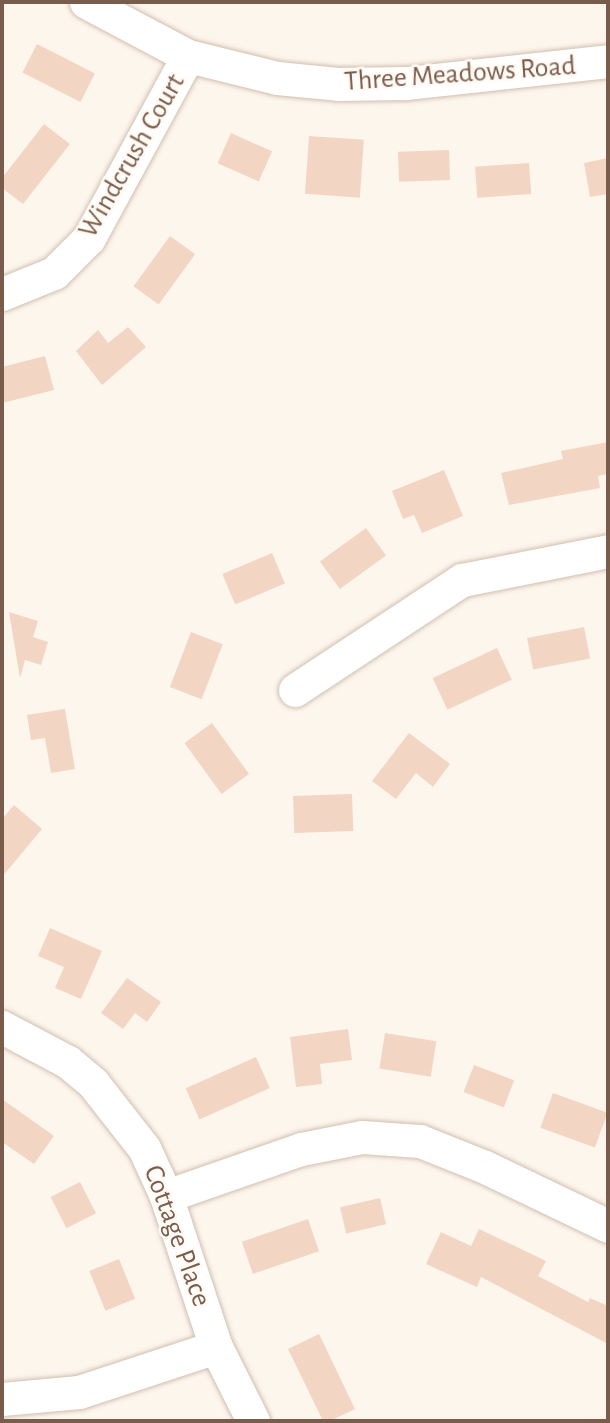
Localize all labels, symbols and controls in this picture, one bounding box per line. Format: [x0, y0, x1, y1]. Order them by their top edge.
street label: Three Meadows Road [343, 49, 577, 99]
street label: Windcrush Court [71, 68, 193, 244]
street label: Cottage Place [136, 1161, 218, 1311]

